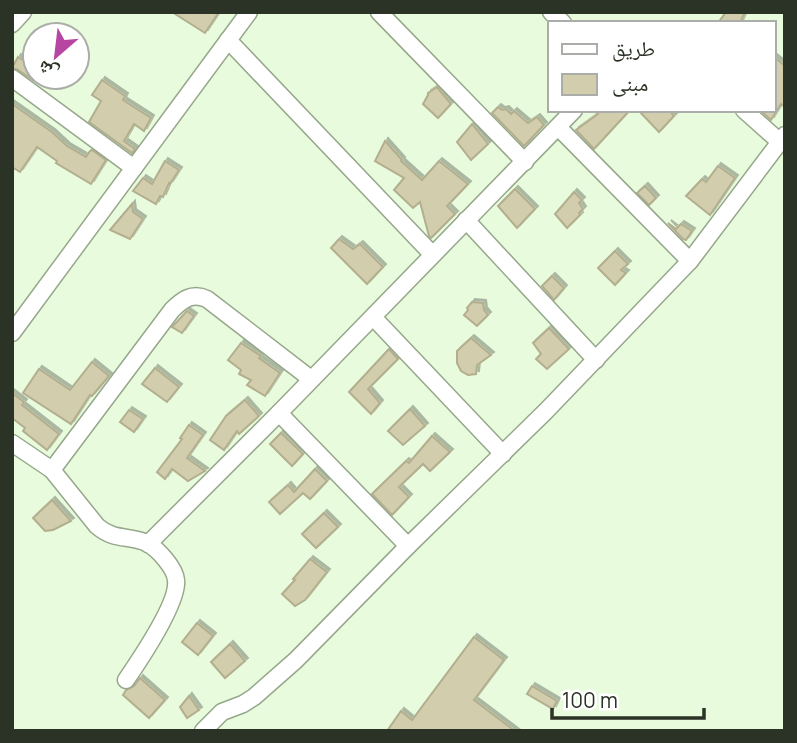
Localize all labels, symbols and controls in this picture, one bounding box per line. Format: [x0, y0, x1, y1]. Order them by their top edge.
north arrow [21, 21, 91, 91]
legend [548, 21, 776, 112]
text: طريق [612, 34, 655, 62]
text: ش [33, 55, 63, 87]
text: مبنى [612, 69, 648, 97]
scale bar [552, 676, 704, 720]
text: 100 m [562, 686, 618, 714]

